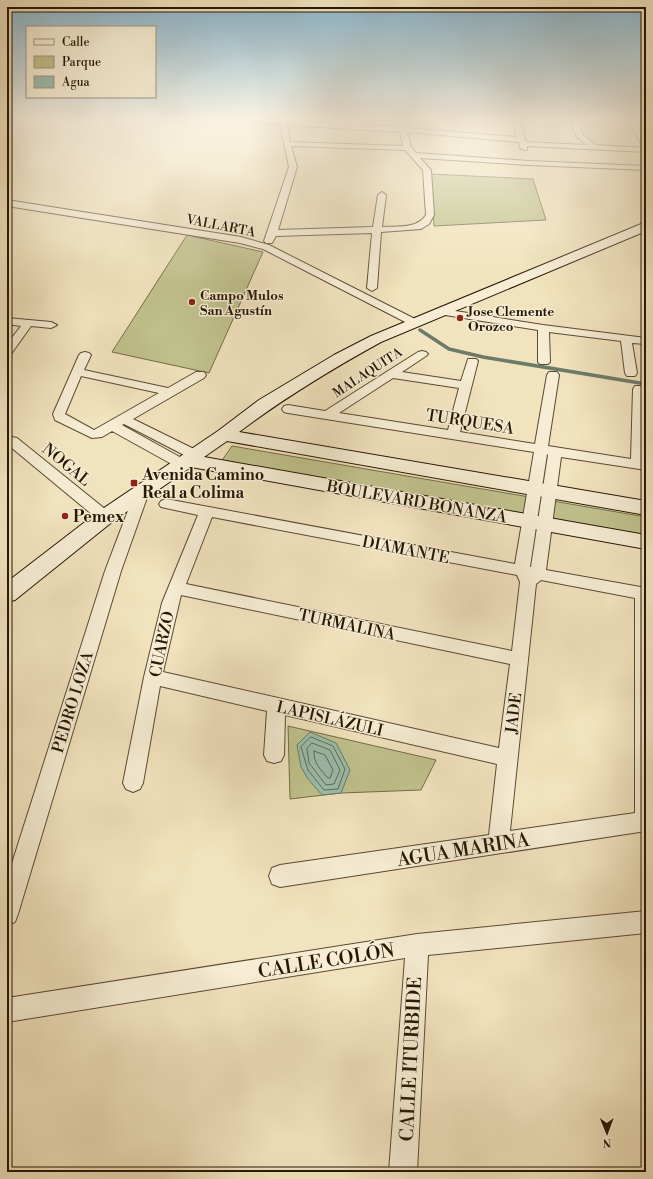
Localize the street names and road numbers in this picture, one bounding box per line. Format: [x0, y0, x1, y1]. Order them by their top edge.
street label: VALLARTA [184, 211, 258, 241]
street label: MALAQUITA [330, 344, 406, 401]
street label: TURQUESA [424, 405, 516, 439]
street label: NOGAL [38, 439, 95, 491]
street label: BOULEVARD BONANZA [324, 476, 510, 528]
street label: DIAMANTE [360, 532, 451, 568]
street label: TURMALINA [296, 605, 398, 645]
street label: CUARZO [145, 609, 179, 679]
street label: PEDRO LOZA [48, 648, 98, 756]
street label: JADE [501, 691, 526, 736]
street label: LAPISLÁZULI [274, 695, 386, 741]
street label: AGUA MARINA [394, 828, 532, 872]
street label: CALLE COLÓN [256, 937, 396, 984]
street label: CALLE ITURBIDE [395, 976, 427, 1142]

